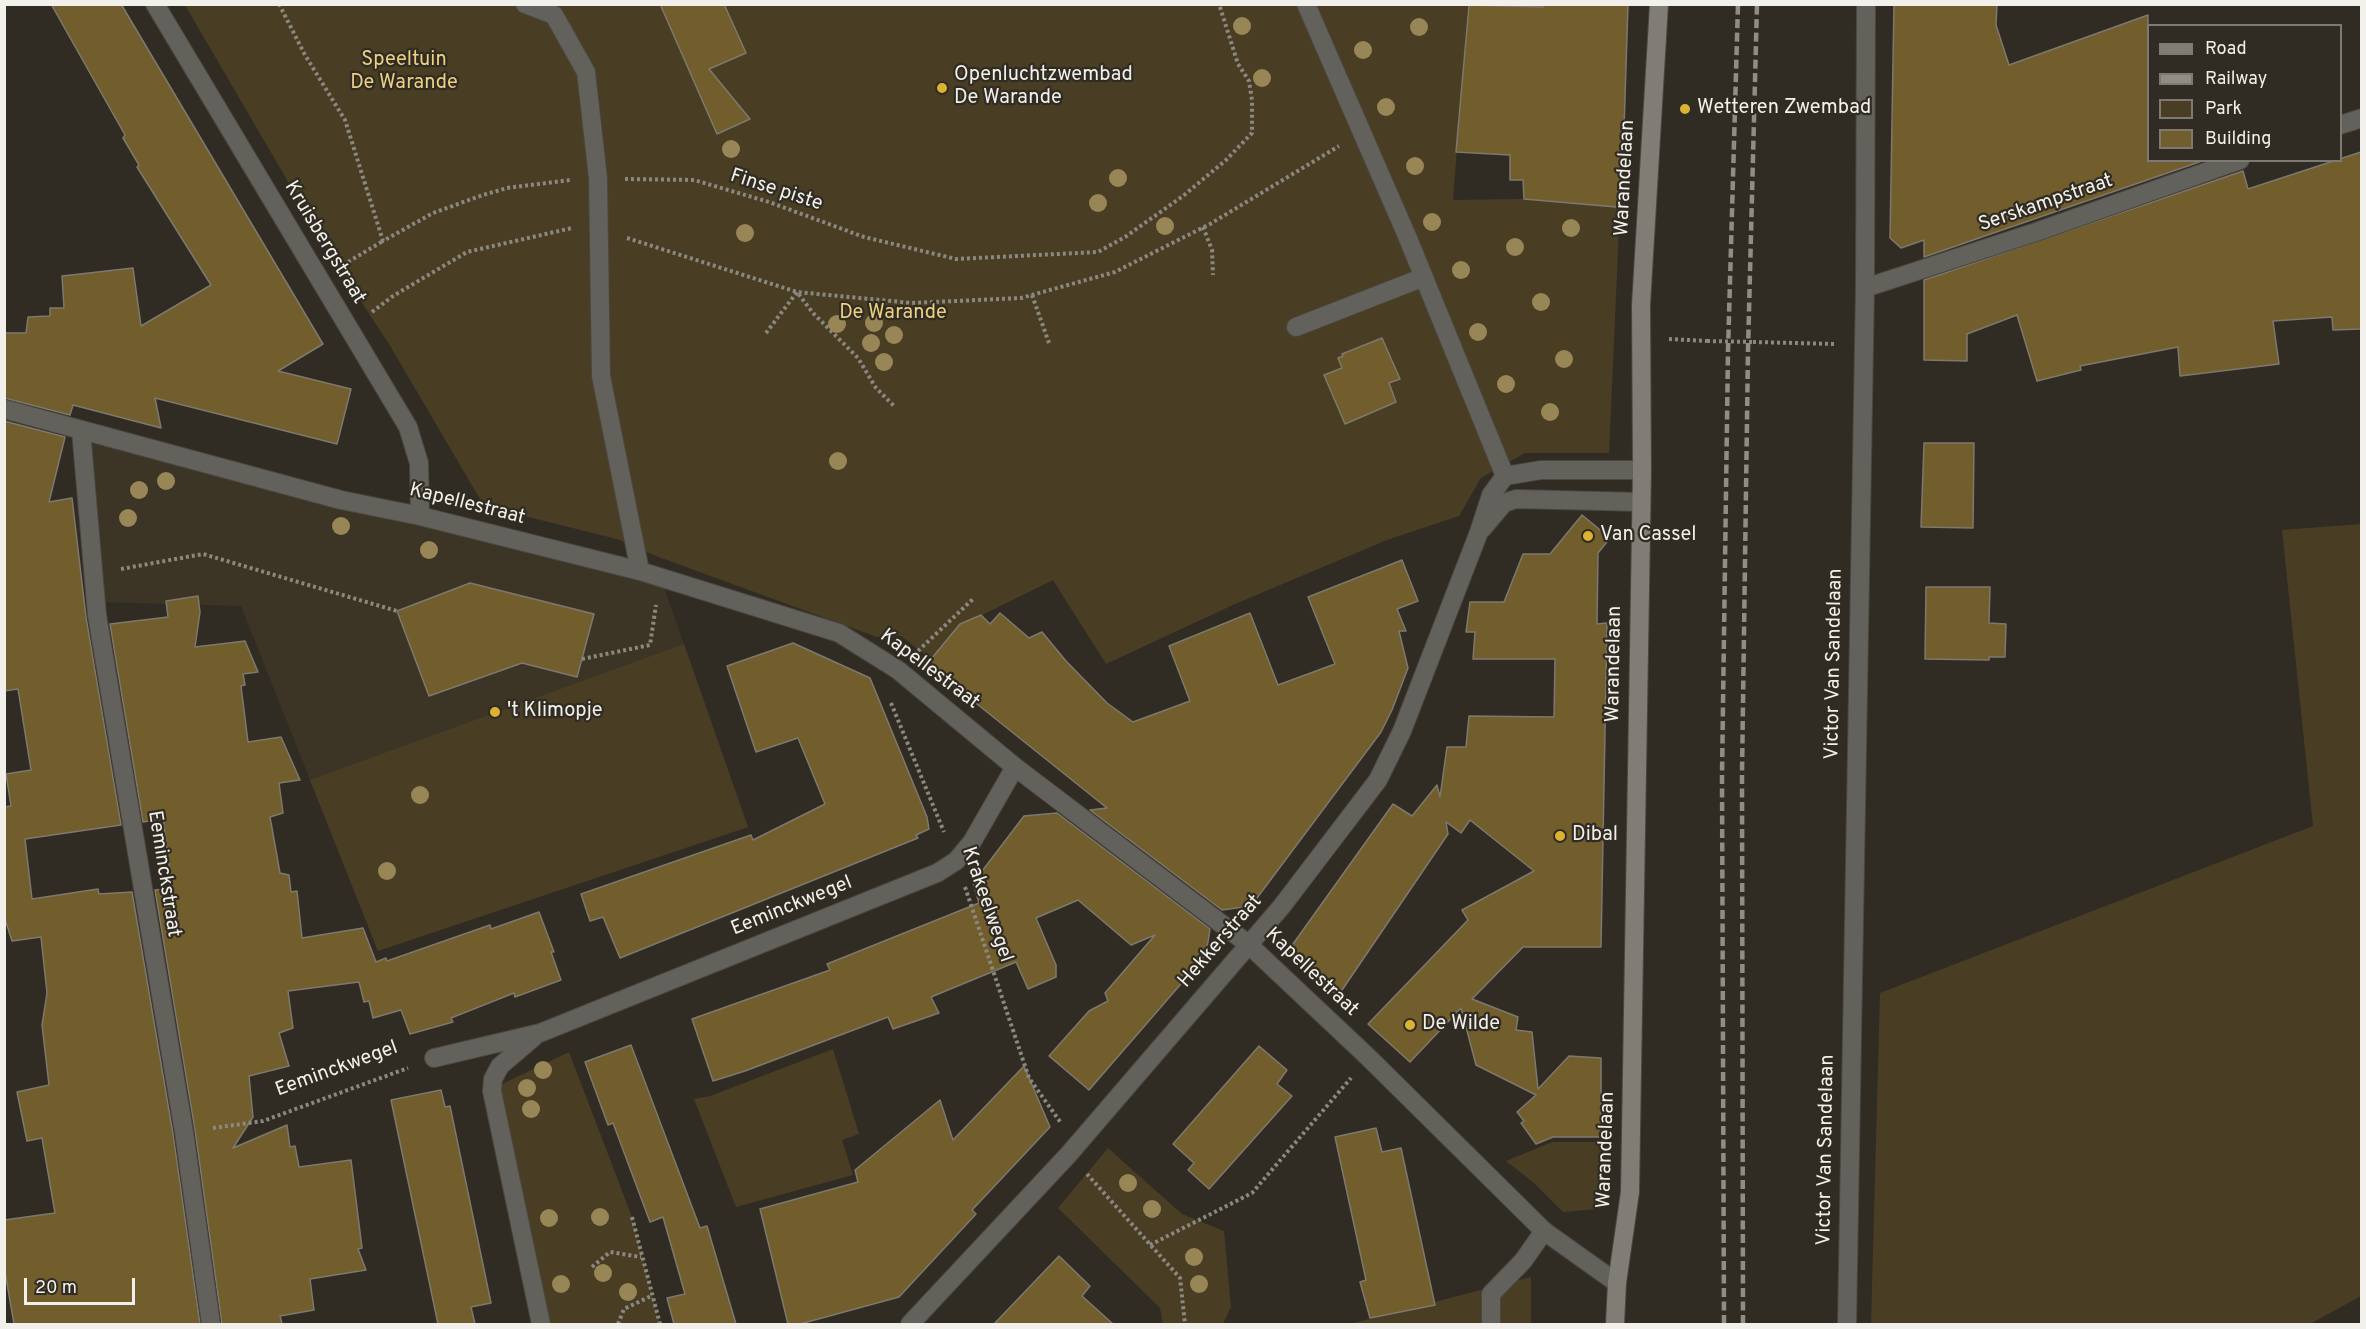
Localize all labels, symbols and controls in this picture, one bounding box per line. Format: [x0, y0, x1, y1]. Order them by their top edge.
legend [2147, 24, 2342, 162]
text: Road [2205, 38, 2247, 61]
park label: Speeltuin De Warande [350, 49, 458, 96]
place label: Openluchtzwembad De Warande [954, 64, 1133, 111]
text: Railway [2205, 68, 2267, 91]
marker: Openluchtzwembad De Warande [935, 81, 949, 95]
place label: Wetteren Zwembad [1697, 97, 1871, 121]
text: Park [2205, 98, 2242, 121]
marker: Wetteren Zwembad [1678, 102, 1692, 116]
street label: Warandelaan [1611, 119, 1641, 237]
text: Building [2205, 128, 2271, 151]
street label: Finse piste [727, 165, 825, 217]
street label: Serskampstraat [1976, 170, 2116, 238]
street label: Kruisbergstraat [278, 177, 370, 309]
park label: De Warande [839, 302, 947, 326]
street label: Kapellestraat [406, 479, 528, 531]
place label: Van Cassel [1600, 524, 1696, 548]
marker: Van Cassel [1581, 529, 1595, 543]
street label: Victor Van Sandelaan [1821, 568, 1849, 760]
street label: Warandelaan [1602, 605, 1628, 723]
street label: Kapellestraat [874, 625, 984, 715]
place label: 't Klimopje [507, 700, 602, 724]
marker: 't Klimopje [488, 705, 502, 719]
street label: Eeminckstraat [141, 809, 185, 939]
place label: Dibal [1572, 824, 1618, 848]
marker: Dibal [1553, 829, 1567, 843]
street label: Krakeelwegel [955, 844, 1017, 966]
street label: Eeminckwegel [728, 872, 856, 942]
street label: Hekkerstraat [1174, 890, 1268, 994]
street label: Kapellestraat [1259, 924, 1363, 1022]
place label: De Wilde [1422, 1013, 1500, 1037]
marker: De Wilde [1403, 1018, 1417, 1032]
street label: Eeminckwegel [273, 1037, 401, 1103]
street label: Victor Van Sandelaan [1813, 1054, 1841, 1246]
street label: Warandelaan [1593, 1091, 1621, 1209]
scale bar [27, 1266, 138, 1304]
text: 20 m [35, 1277, 77, 1300]

